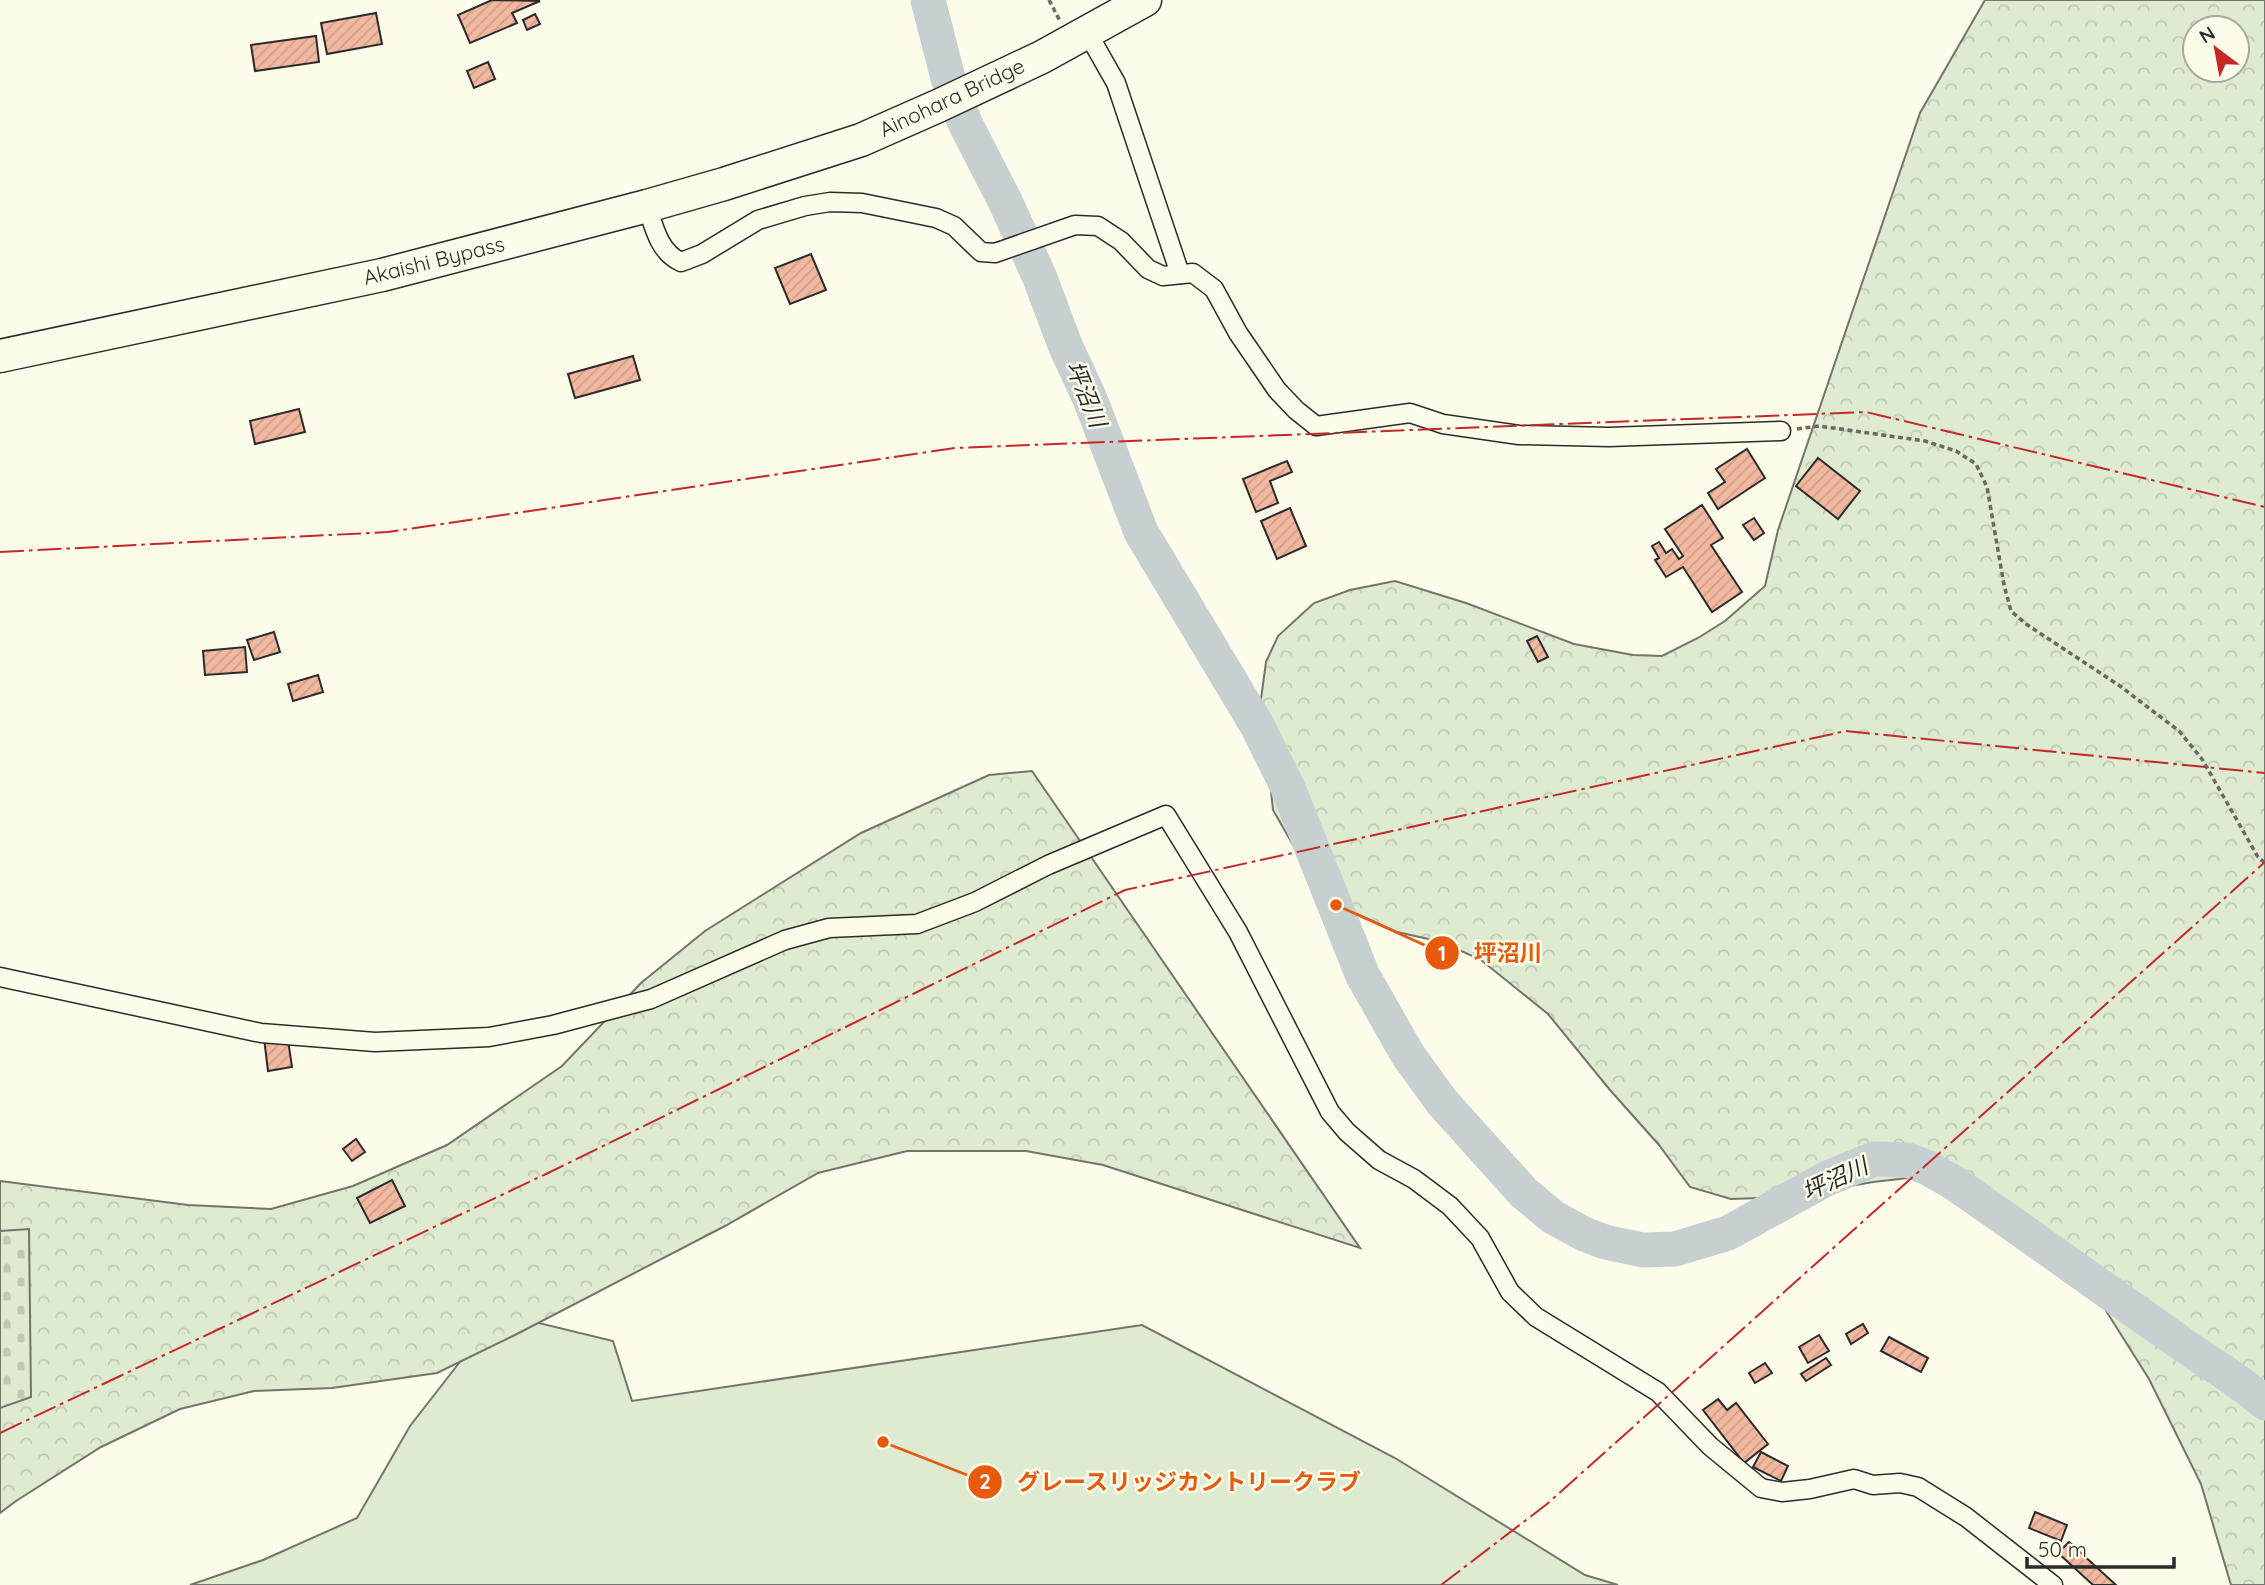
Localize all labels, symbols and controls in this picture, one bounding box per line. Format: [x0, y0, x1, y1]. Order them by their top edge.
north arrow [2181, 14, 2251, 84]
text: N [2195, 21, 2219, 48]
street label: Ainohara Bridge [875, 52, 1028, 142]
street label: Akaishi Bypass [360, 230, 507, 290]
water label: 坪沼川 [1060, 356, 1114, 434]
callout: 坪沼川 [1424, 931, 1556, 975]
text: 坪沼川 [1474, 938, 1543, 967]
text: 1 [1438, 940, 1446, 966]
water label: 坪沼川 [1797, 1150, 1875, 1206]
callout: グレースリッジカントリークラブ [968, 1460, 1376, 1504]
text: グレースリッジカントリークラブ [1017, 1467, 1361, 1496]
text: 2 [979, 1468, 991, 1494]
scale bar [2027, 1526, 2174, 1570]
text: 50 m [2038, 1536, 2087, 1562]

